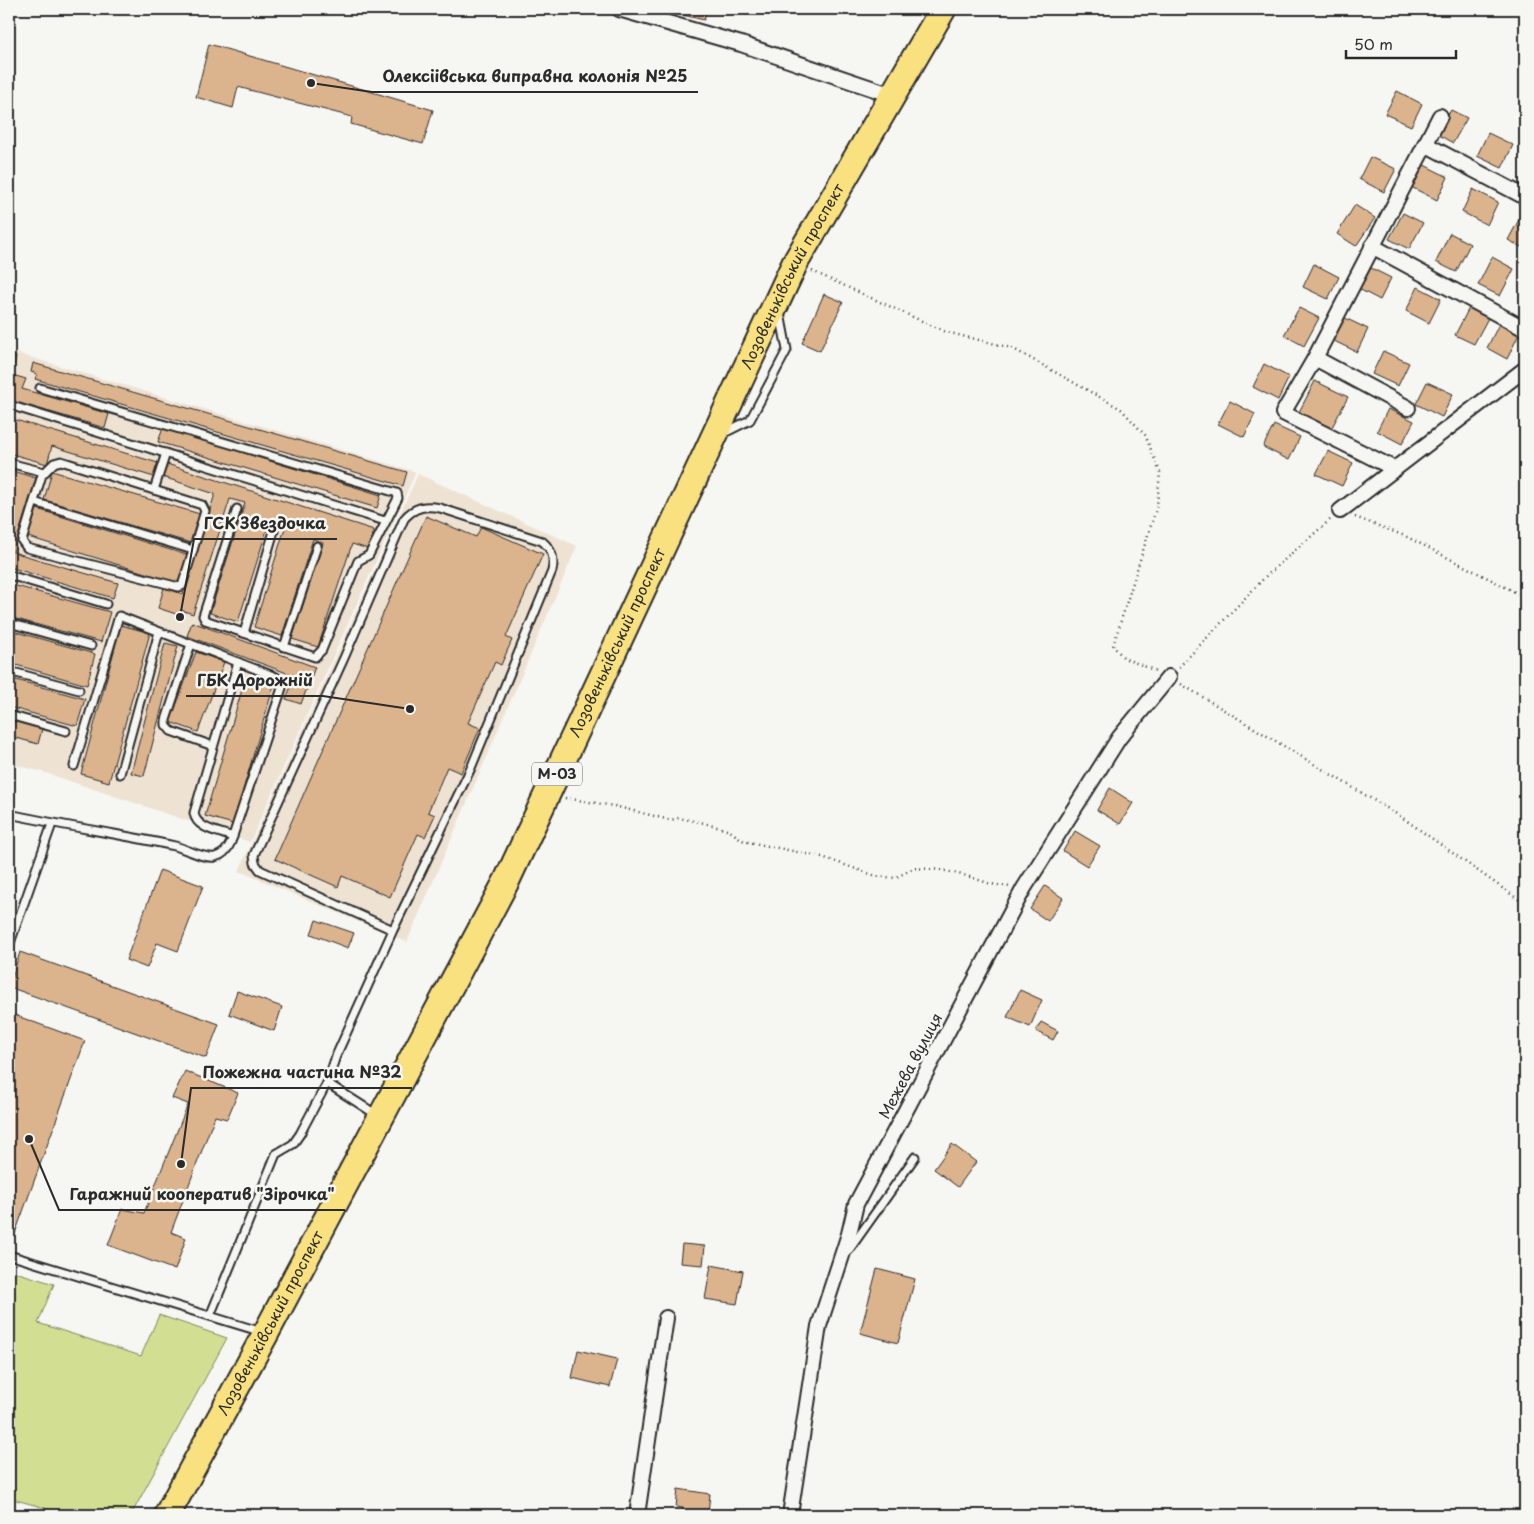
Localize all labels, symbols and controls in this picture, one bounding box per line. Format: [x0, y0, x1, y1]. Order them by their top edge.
scale bar [1346, 28, 1456, 60]
text: 50 m [1354, 32, 1393, 55]
callout: Олексіівська виправна колонія №25 [372, 61, 698, 92]
text: Олексіівська виправна колонія №25 [383, 63, 687, 87]
street label: Лозовеньківський проспект [734, 178, 849, 373]
callout: ГСК Звездочка [194, 508, 337, 539]
text: ГСК Звездочка [204, 510, 326, 534]
street label: Лозовеньківський проспект [562, 543, 671, 741]
callout: ГБК Дорожній [186, 665, 323, 696]
text: ГБК Дорожній [197, 667, 313, 691]
road number: М-03 [532, 762, 582, 786]
street label: Межева вулиця [872, 1008, 947, 1122]
callout: Пожежна частина №32 [191, 1057, 412, 1088]
text: Пожежна частина №32 [202, 1059, 402, 1083]
callout: Гаражний кооператив "Зірочка" [59, 1179, 345, 1210]
text: Гаражний кооператив "Зірочка" [69, 1181, 335, 1205]
street label: Лозовеньківський проспект [210, 1226, 329, 1419]

